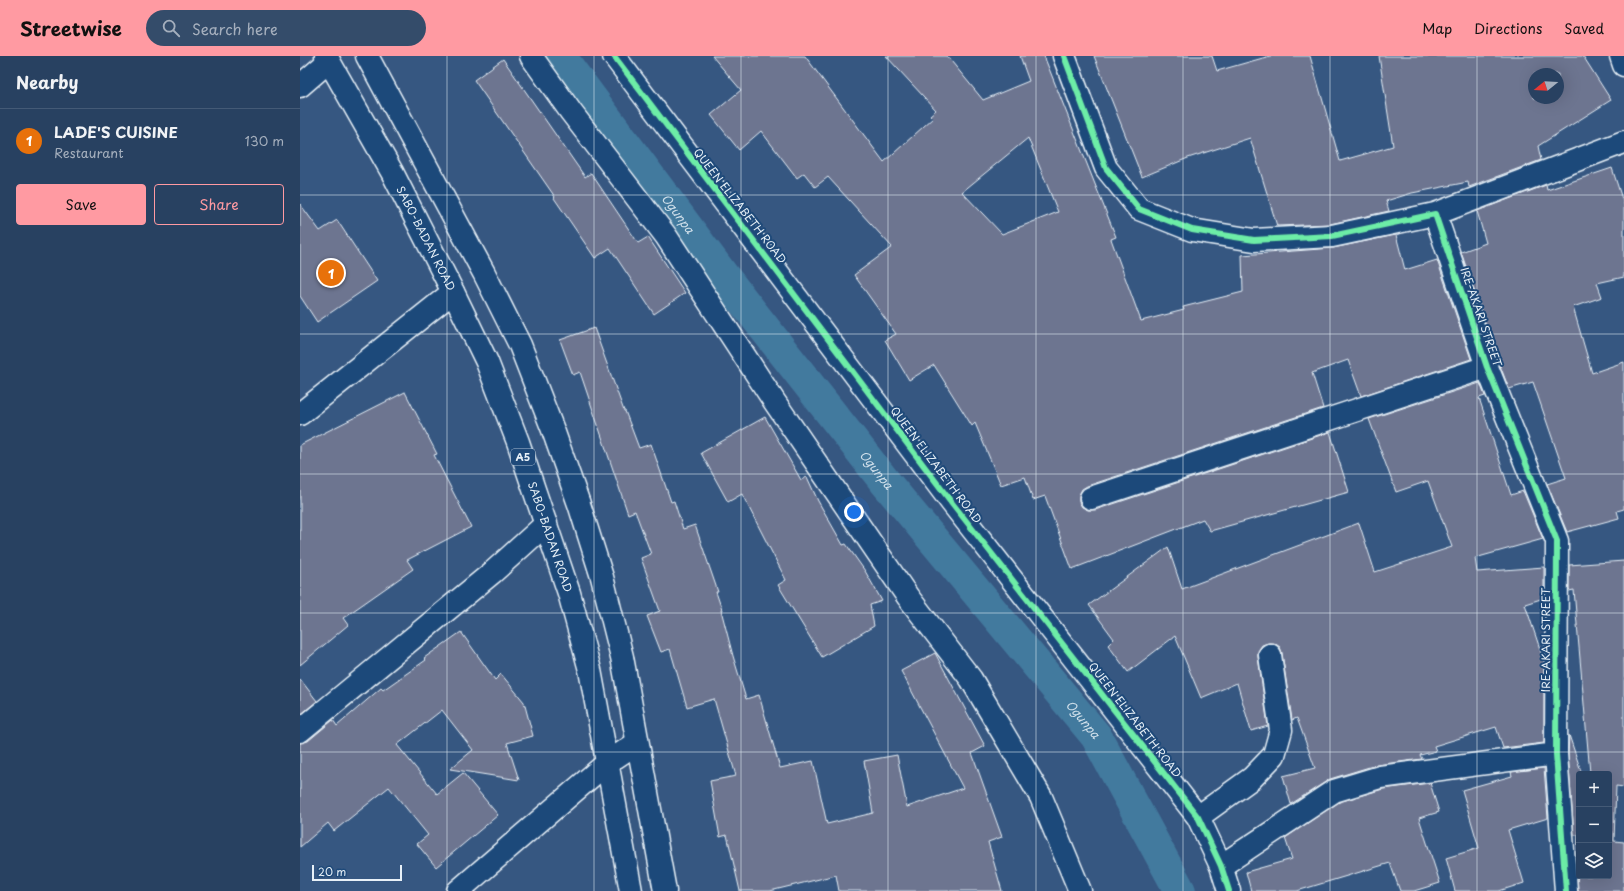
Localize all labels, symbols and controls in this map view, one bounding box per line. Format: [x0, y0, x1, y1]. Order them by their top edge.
search box [146, 10, 426, 46]
text: Streetwise [20, 14, 122, 42]
icon: search [160, 17, 182, 39]
text: Search here [192, 17, 278, 40]
text: Map [1422, 18, 1452, 39]
text: Directions [1474, 18, 1542, 39]
text: Saved [1564, 18, 1604, 39]
north arrow [1528, 68, 1564, 104]
text: Nearby [16, 69, 78, 95]
text: LADE'S CUISINE [54, 120, 178, 143]
text: 1 [26, 131, 32, 150]
text: 130 m [245, 131, 284, 150]
text: Restaurant [54, 143, 124, 162]
street label: QUEEN ELIZABETH ROAD [690, 144, 791, 267]
street label: SABO-BADAN ROAD [392, 183, 460, 294]
button: Save [16, 184, 146, 225]
button: Share [154, 184, 284, 225]
water label: Ogunpa [658, 190, 699, 238]
pin: 1 [318, 258, 344, 288]
street label: IRE-AKARI STREET [1456, 265, 1507, 369]
street label: QUEEN ELIZABETH ROAD [887, 403, 986, 527]
water label: Ogunpa [856, 446, 898, 493]
road number: A5 [511, 449, 535, 465]
street label: SABO-BADAN ROAD [524, 479, 577, 594]
your location [844, 502, 864, 522]
street label: IRE-AKARI STREET [1537, 587, 1554, 692]
street label: QUEEN ELIZABETH ROAD [1085, 658, 1186, 781]
water label: Ogunpa [1062, 696, 1105, 743]
map controls [1576, 771, 1612, 879]
button: + [1576, 771, 1612, 807]
button: − [1576, 807, 1612, 843]
button: layers [1576, 843, 1612, 879]
scale bar [312, 863, 402, 882]
text: 20 m [318, 863, 346, 880]

